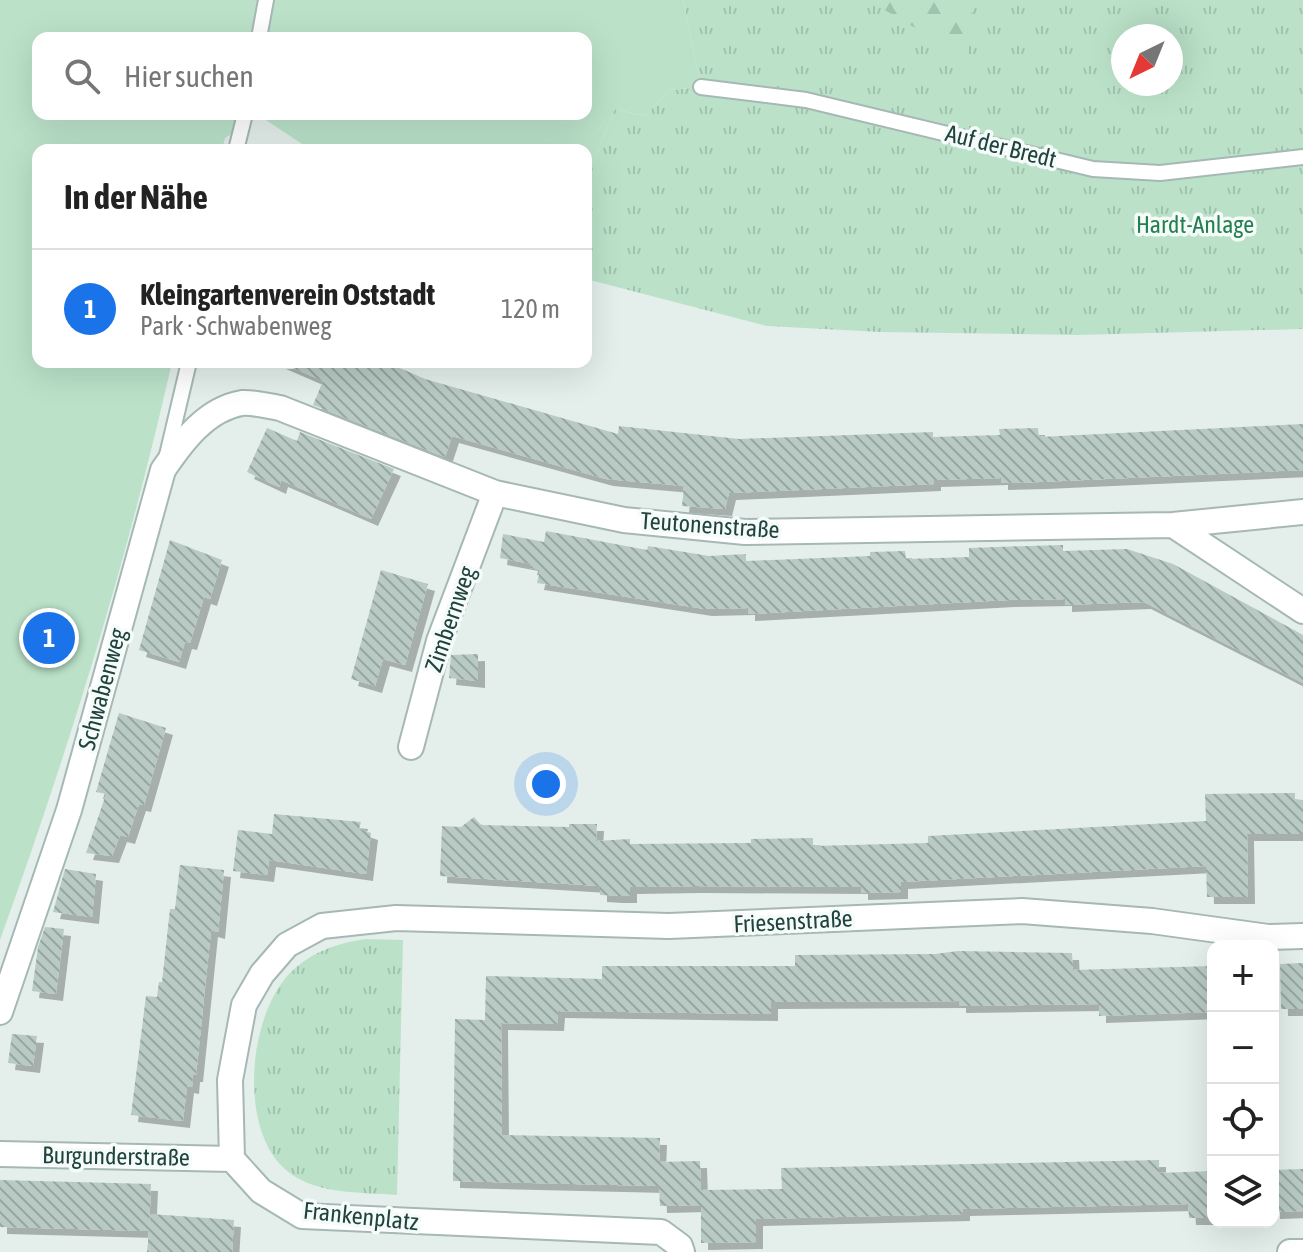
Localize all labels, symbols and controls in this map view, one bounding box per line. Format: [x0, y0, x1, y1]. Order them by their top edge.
north arrow [1111, 24, 1183, 96]
search box [32, 32, 592, 120]
icon: search [60, 54, 104, 98]
text: Hier suchen [124, 59, 254, 93]
street label: Auf der Bredt [943, 119, 1059, 173]
text: In der Nähe [64, 177, 208, 216]
park label: Hardt-Anlage [1136, 211, 1254, 238]
text: Kleingartenverein Oststadt [140, 277, 435, 311]
text: 1 [84, 294, 96, 324]
text: 120 m [501, 294, 560, 324]
text: Park · Schwabenweg [140, 311, 332, 341]
street label: Teutonenstraße [640, 507, 780, 543]
street label: Zimbernweg [419, 562, 481, 675]
pin: 1 [23, 608, 75, 668]
street label: Schwabenweg [73, 624, 131, 753]
your location [526, 764, 566, 804]
street label: Friesenstraße [733, 904, 853, 938]
map controls [1207, 940, 1279, 1228]
button: + [1207, 940, 1279, 1012]
button: − [1207, 1012, 1279, 1084]
button: locate [1207, 1084, 1279, 1156]
street label: Burgunderstraße [42, 1141, 190, 1171]
button: layers [1207, 1156, 1279, 1228]
street label: Frankenplatz [302, 1197, 420, 1236]

